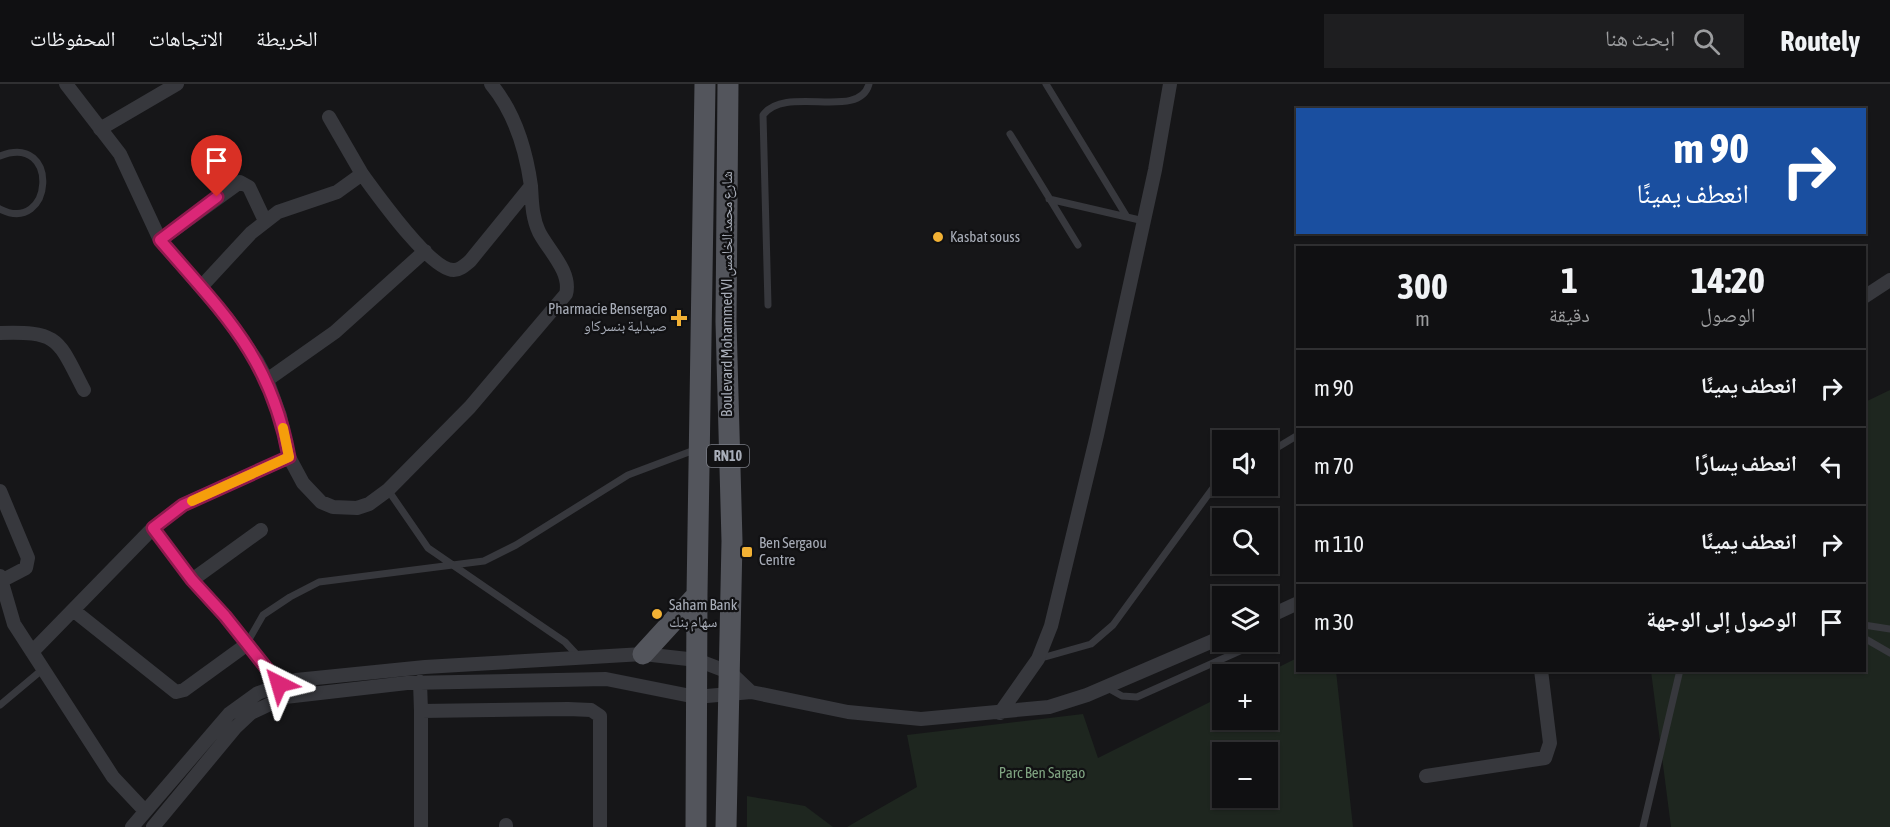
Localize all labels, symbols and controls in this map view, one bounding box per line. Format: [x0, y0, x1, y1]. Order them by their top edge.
search box [1324, 14, 1744, 68]
text: ابحث هنا [1605, 25, 1675, 51]
icon: search [1690, 25, 1723, 58]
text: Routely [1780, 25, 1860, 57]
text: المحفوظات [30, 26, 115, 50]
text: الاتجاهات [148, 26, 223, 50]
text: الخريطة [256, 26, 318, 50]
text: 90 m [1674, 124, 1749, 172]
icon: right [1770, 132, 1848, 210]
pin [191, 135, 242, 197]
icon: arrive [200, 144, 233, 177]
street label: Boulevard Mohammed VI شارع محمد الخامس [718, 171, 737, 417]
text: انعطف يمينًا [1636, 178, 1749, 209]
place label: Kasbat souss [950, 228, 1020, 245]
marker: Kasbat souss [931, 230, 945, 244]
text: 1 [1561, 259, 1578, 301]
text: 14:20 [1691, 259, 1765, 301]
text: 300 [1397, 265, 1448, 307]
place label: Pharmacie Bensergao صيدلية بنسركاو [548, 300, 667, 335]
text: دقيقة [1549, 303, 1590, 326]
text: الوصول [1700, 303, 1756, 326]
text: m [1415, 307, 1430, 330]
marker: Pharmacie Bensergao صيدلية بنسركاو [672, 311, 686, 325]
text: انعطف يمينًا [1701, 372, 1797, 398]
icon: right [1815, 372, 1848, 405]
text: 90 m [1314, 375, 1354, 401]
map controls [1212, 430, 1278, 808]
button: sound [1212, 430, 1278, 496]
road number: RN10 [707, 445, 749, 467]
text: انعطف يسارًا [1694, 450, 1797, 476]
icon: left [1815, 450, 1848, 483]
text: 70 m [1314, 453, 1354, 479]
button: search [1212, 508, 1278, 574]
text: انعطف يمينًا [1701, 528, 1797, 554]
icon: right [1815, 528, 1848, 561]
text: 110 m [1314, 531, 1364, 557]
place label: Ben Sergaou Centre [759, 534, 827, 568]
marker: Ben Sergaou Centre [740, 545, 754, 559]
button: layers [1212, 586, 1278, 652]
place label: Saham Bank سهام بنك [669, 596, 738, 632]
text: الوصول إلى الوجهة [1646, 606, 1797, 632]
icon: arrive [1815, 606, 1848, 639]
marker: Saham Bank سهام بنك [650, 607, 664, 621]
text: 30 m [1314, 609, 1354, 635]
position arrow [247, 652, 311, 716]
button: + [1212, 664, 1278, 730]
button: − [1212, 742, 1278, 808]
park label: Parc Ben Sargao [999, 764, 1085, 781]

